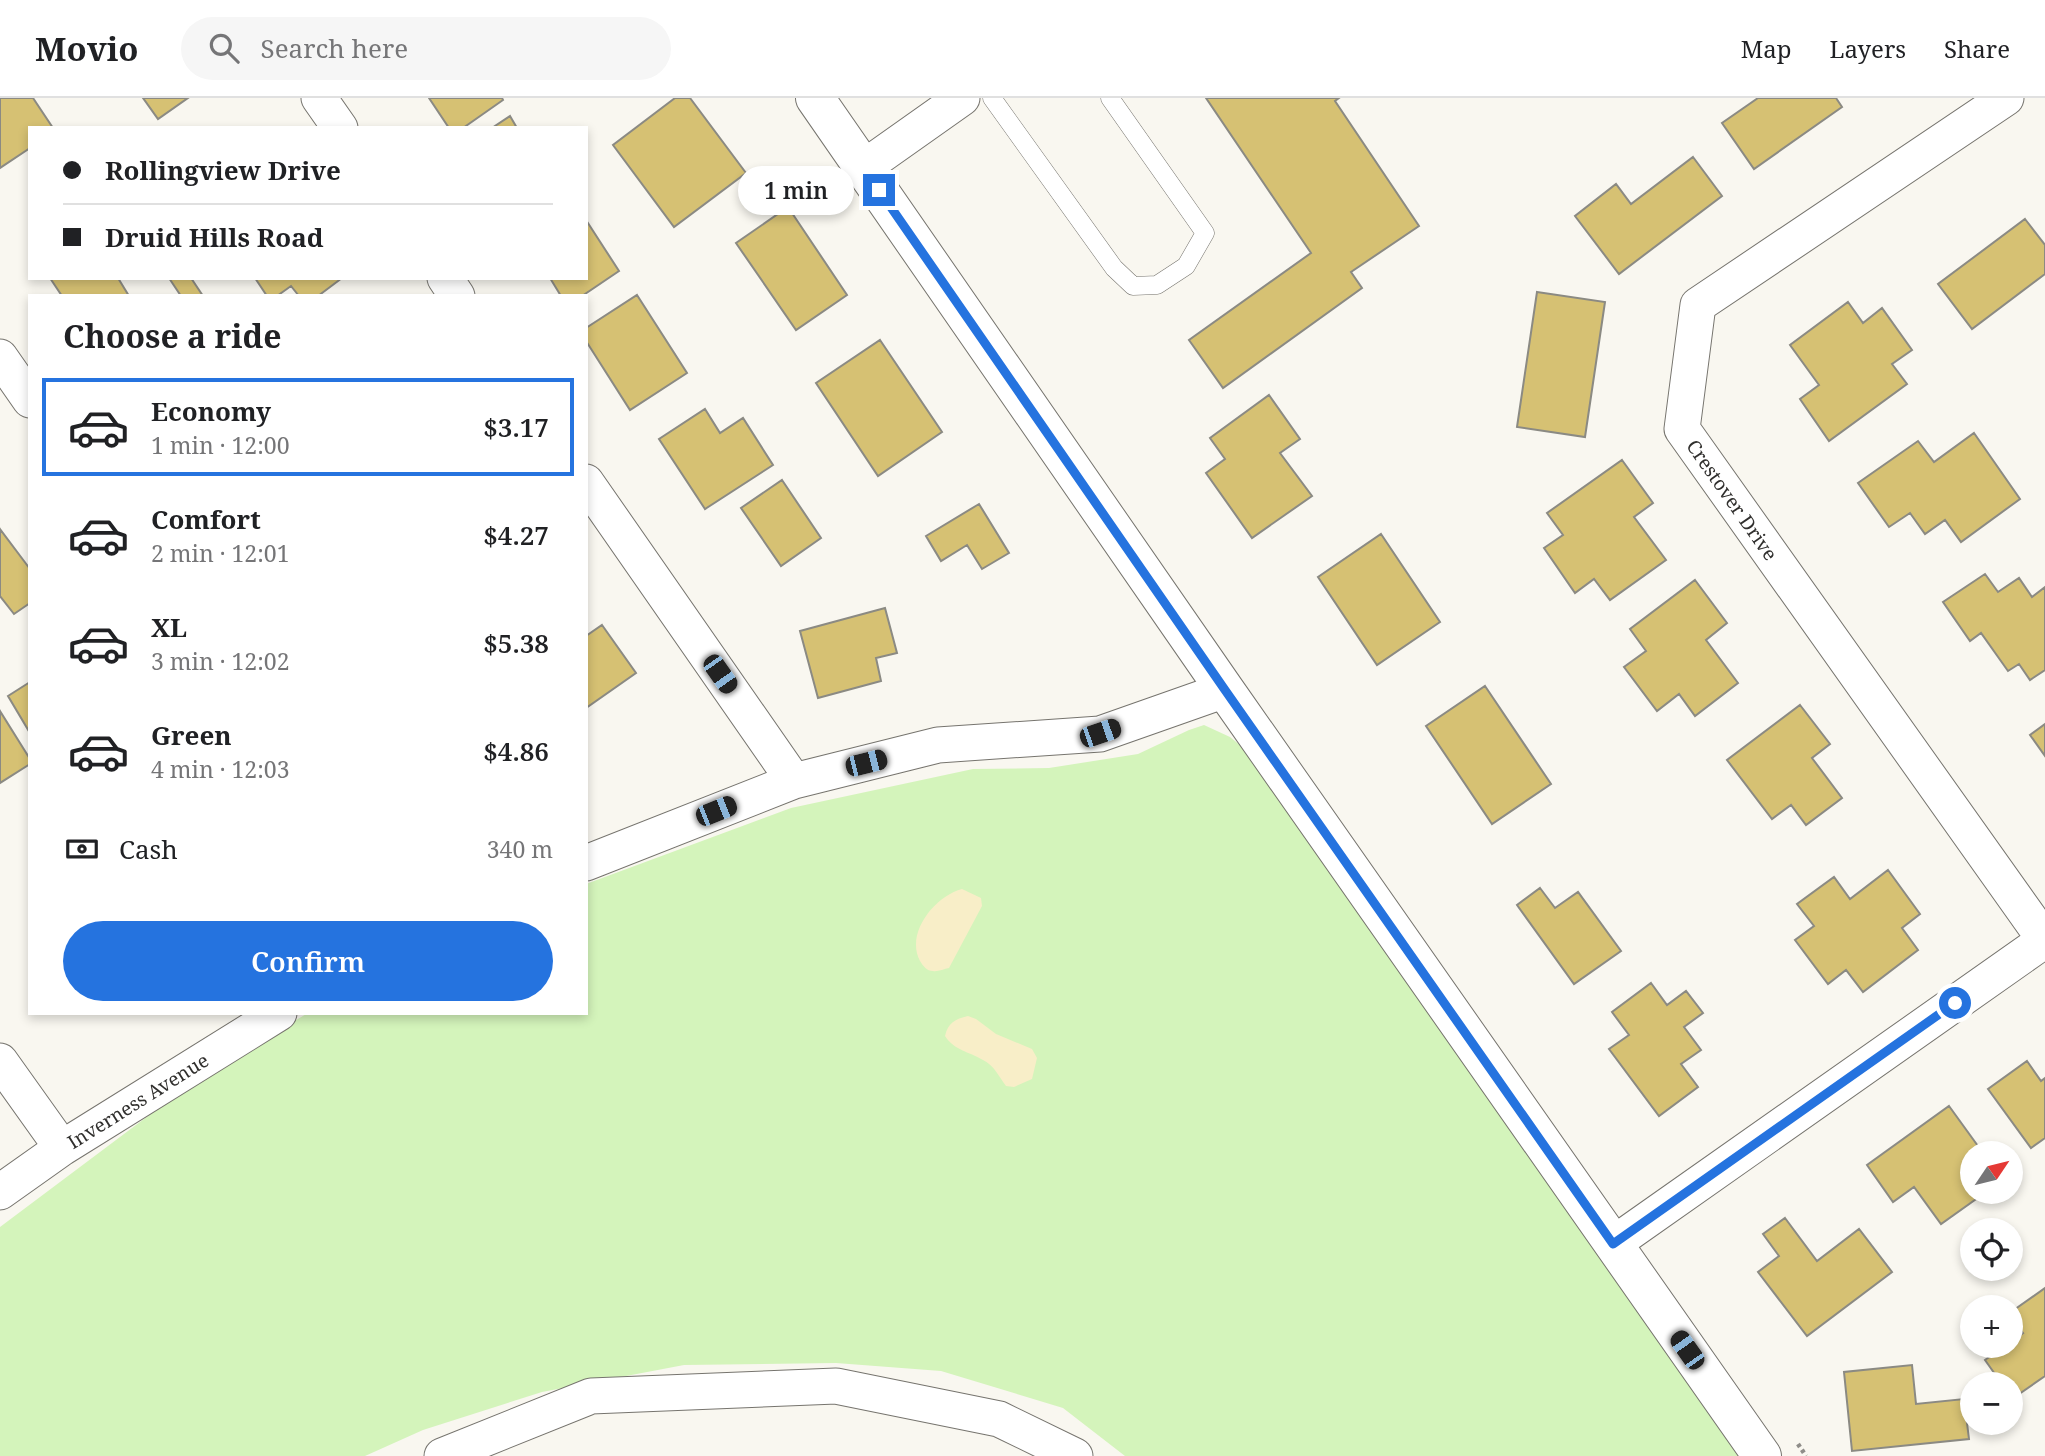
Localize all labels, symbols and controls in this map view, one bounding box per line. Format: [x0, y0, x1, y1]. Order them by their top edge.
search box [181, 17, 671, 80]
text: Movio [35, 26, 139, 71]
icon: search [205, 29, 243, 67]
text: Search here [261, 30, 408, 66]
text: Map [1741, 32, 1792, 65]
text: Layers [1830, 32, 1906, 65]
text: Share [1944, 32, 2010, 65]
text: Rollingview Drive [105, 152, 341, 188]
callout: 1 min [739, 166, 854, 214]
text: 1 min [764, 174, 828, 206]
route end [863, 174, 895, 206]
text: Druid Hills Road [105, 219, 324, 255]
text: Choose a ride [63, 314, 282, 357]
text: Economy [151, 393, 271, 429]
icon: car [67, 396, 130, 459]
text: $3.17 [483, 409, 549, 445]
text: 1 min · 12:00 [151, 429, 289, 461]
street label: Crestover Drive [1681, 434, 1783, 566]
text: Comfort [151, 501, 261, 537]
icon: car [67, 504, 130, 567]
text: $4.27 [483, 517, 549, 553]
text: 2 min · 12:01 [151, 537, 289, 569]
text: XL [151, 609, 187, 645]
icon: car [67, 612, 130, 675]
text: $5.38 [483, 625, 549, 661]
text: 3 min · 12:02 [151, 645, 289, 677]
car [700, 651, 741, 697]
car [1077, 716, 1124, 750]
text: Green [151, 717, 232, 753]
icon: car [67, 720, 130, 783]
text: $4.86 [483, 733, 549, 769]
car [844, 748, 889, 778]
text: 4 min · 12:03 [151, 753, 289, 785]
car [693, 793, 740, 829]
icon: cash [63, 830, 101, 868]
text: Cash [119, 831, 178, 867]
text: 340 m [487, 833, 553, 865]
button: Confirm [63, 921, 553, 1001]
route start [1939, 987, 1971, 1019]
street label: Inverness Avenue [63, 1047, 213, 1155]
north arrow [1960, 1141, 2023, 1204]
map controls [1960, 1141, 2023, 1435]
button: locate [1960, 1218, 2023, 1281]
button: + [1960, 1295, 2023, 1358]
car [1667, 1327, 1708, 1373]
button: − [1960, 1372, 2023, 1435]

